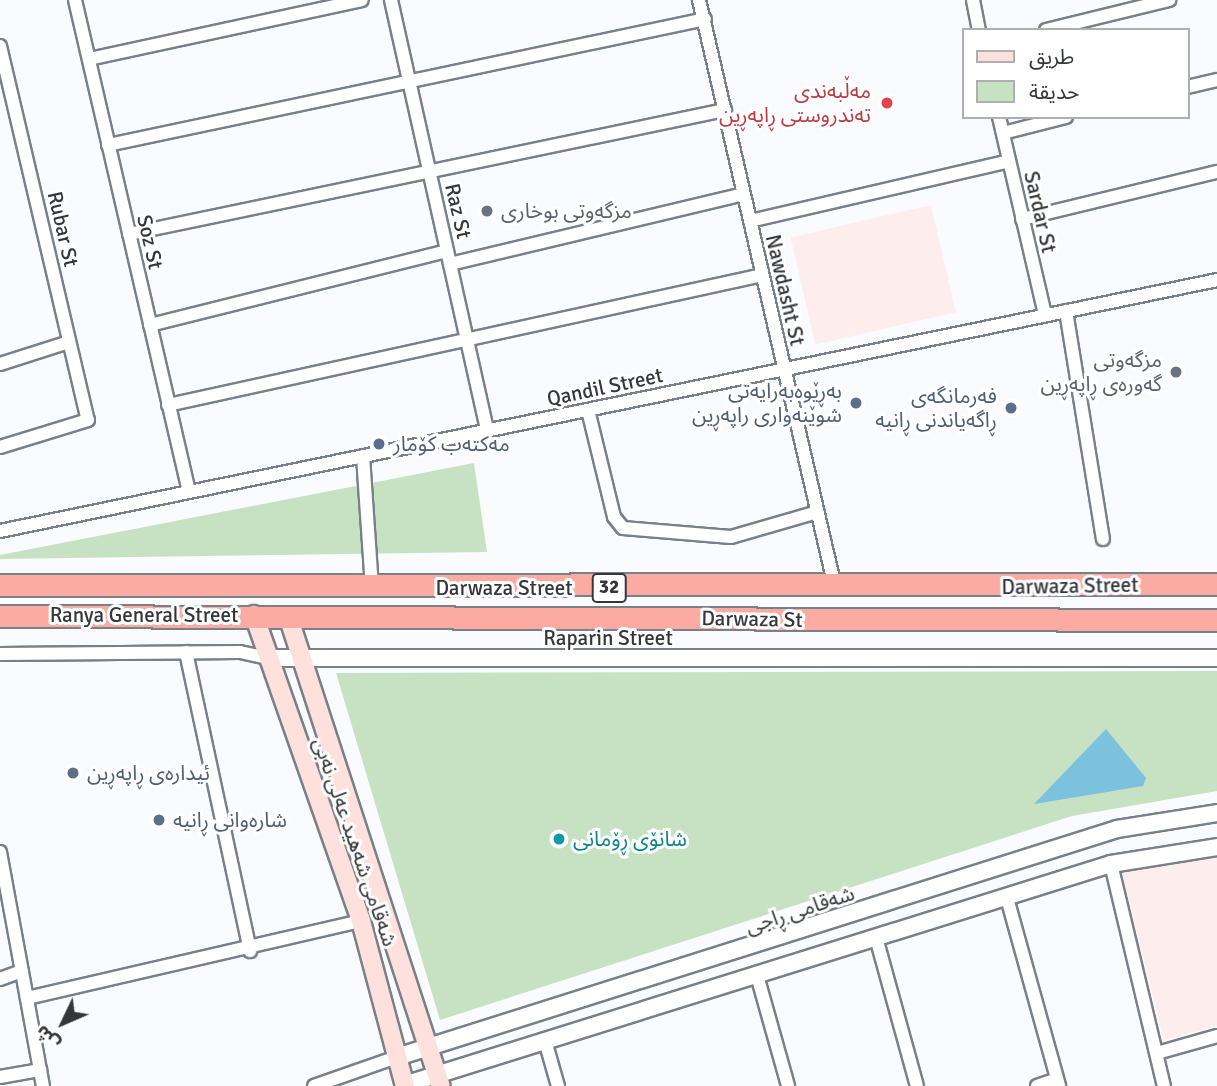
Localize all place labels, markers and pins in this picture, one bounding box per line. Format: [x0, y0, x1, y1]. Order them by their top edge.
place label: مەڵبەندی تەندروستی ڕاپەڕین [719, 78, 871, 128]
marker: مەڵبەندی تەندروستی ڕاپەڕین [877, 93, 897, 113]
place label: مزگەوتی بوخاری [501, 198, 632, 224]
marker: مزگەوتی بوخاری [479, 203, 495, 219]
place label: مزگەوتی گەورەی ڕاپەڕین [1040, 347, 1162, 397]
marker: مزگەوتی گەورەی ڕاپەڕین [1168, 364, 1184, 380]
place label: بەڕێوەبەرایەتی شوێنەواری راپەڕین [692, 378, 842, 428]
place label: فەرمانگەی ڕاگەیاندنی ڕانیە [875, 383, 997, 433]
marker: بەڕێوەبەرایەتی شوێنەواری راپەڕین [848, 395, 864, 411]
marker: فەرمانگەی ڕاگەیاندنی ڕانیە [1003, 400, 1019, 416]
place label: مەکتەب کۆمار [393, 431, 510, 457]
marker: مەکتەب کۆمار [371, 436, 387, 452]
place label: ئیدارەی ڕاپەڕین [87, 760, 210, 786]
marker: ئیدارەی ڕاپەڕین [65, 765, 81, 781]
place label: شارەوانی ڕانیە [173, 807, 287, 833]
marker: شارەوانی ڕانیە [151, 812, 167, 828]
place label: شانۆی ڕۆمانی [573, 826, 687, 852]
marker: شانۆی ڕۆمانی [551, 831, 567, 847]

